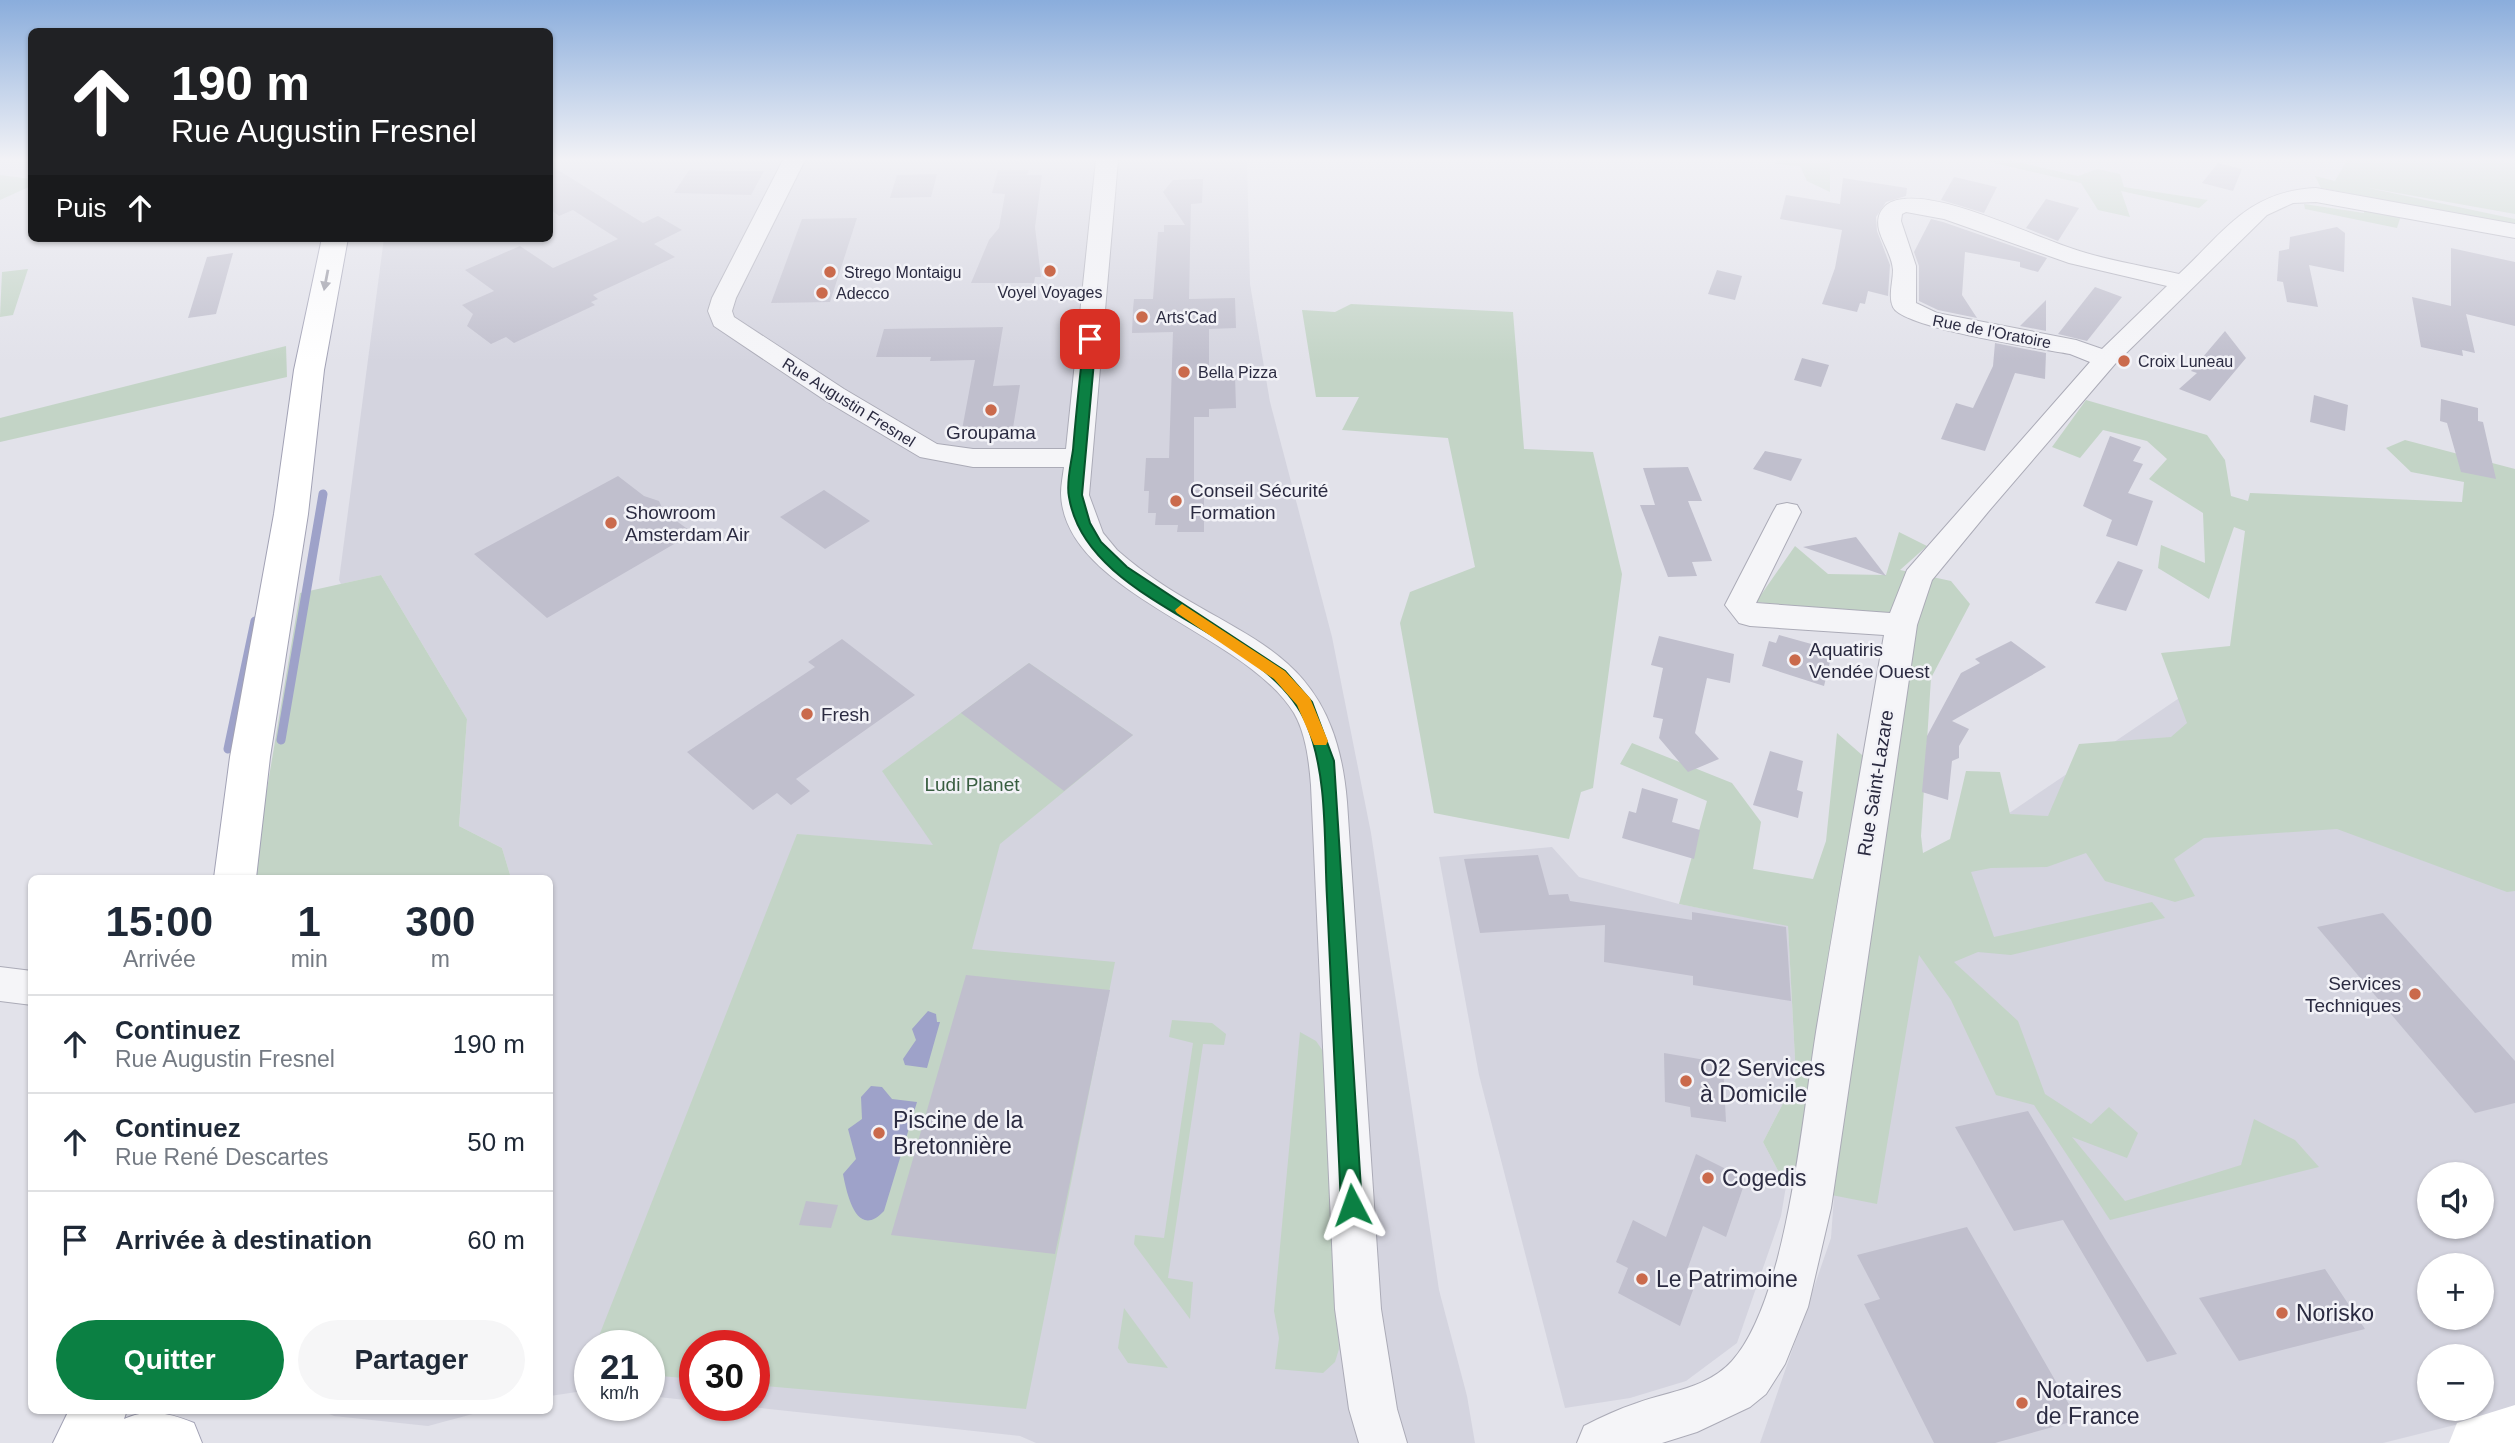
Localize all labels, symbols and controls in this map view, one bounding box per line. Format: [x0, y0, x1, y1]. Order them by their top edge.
icon: ahead [56, 56, 147, 147]
text: 190 m [171, 56, 310, 110]
text: Rue Augustin Fresnel [171, 113, 477, 149]
icon: ahead [121, 189, 159, 227]
text: Puis [56, 193, 107, 223]
marker: Voyel Voyages [1042, 263, 1058, 279]
marker: Strego Montaigu [822, 264, 838, 280]
place label: Strego Montaigu [844, 264, 961, 281]
one-way arrow [321, 269, 332, 291]
place label: Voyel Voyages [998, 284, 1102, 301]
marker: Adecco [814, 285, 830, 301]
place label: Adecco [836, 285, 889, 302]
pin [1060, 309, 1120, 369]
marker: Arts'Cad [1134, 309, 1150, 325]
place label: Arts'Cad [1156, 309, 1217, 326]
street label: Rue de l'Oratoire [1931, 312, 2053, 351]
icon: arrive [1071, 320, 1109, 358]
marker: Croix Luneau [2116, 353, 2132, 369]
place label: Croix Luneau [2138, 353, 2233, 370]
street label: Rue Augustin Fresnel [779, 355, 918, 450]
marker: Bella Pizza [1176, 364, 1192, 380]
place label: Bella Pizza [1198, 364, 1277, 381]
marker: Groupama [983, 402, 999, 418]
place label: Groupama [946, 422, 1036, 443]
place label: Conseil Sécurité Formation [1190, 480, 1328, 523]
marker: Conseil Sécurité Formation [1168, 493, 1184, 509]
place label: Showroom Amsterdam Air [625, 502, 750, 545]
marker: Showroom Amsterdam Air [603, 515, 619, 531]
place label: Aquatiris Vendée Ouest [1809, 639, 1930, 682]
marker: Aquatiris Vendée Ouest [1787, 652, 1803, 668]
place label: Fresh [821, 704, 870, 725]
marker: Fresh [799, 706, 815, 722]
street label: Rue Saint-Lazare [1854, 708, 1897, 858]
park label: Ludi Planet [924, 774, 1020, 795]
text: 15:00 [106, 898, 213, 945]
text: 1 [297, 898, 321, 945]
text: 300 [405, 898, 475, 945]
text: Arrivée [123, 946, 196, 972]
text: min [291, 946, 328, 972]
text: m [431, 946, 450, 972]
place label: Services Techniques [2305, 973, 2401, 1016]
marker: Services Techniques [2407, 986, 2423, 1002]
text: Continuez [115, 1015, 241, 1045]
icon: ahead [56, 1025, 94, 1063]
text: 190 m [453, 1029, 525, 1059]
text: Rue Augustin Fresnel [115, 1046, 335, 1072]
place label: O2 Services à Domicile [1700, 1055, 1825, 1107]
marker: O2 Services à Domicile [1678, 1073, 1694, 1089]
place label: Piscine de la Bretonnière [893, 1107, 1024, 1159]
text: Continuez [115, 1113, 241, 1143]
icon: ahead [56, 1123, 94, 1161]
marker: Piscine de la Bretonnière [871, 1125, 887, 1141]
text: 50 m [467, 1127, 525, 1157]
text: Rue René Descartes [115, 1144, 329, 1170]
map controls [2417, 1162, 2494, 1421]
button: sound [2417, 1162, 2494, 1239]
place label: Cogedis [1722, 1165, 1806, 1191]
position arrow [1315, 1168, 1389, 1242]
marker: Cogedis [1700, 1170, 1716, 1186]
icon: arrive [56, 1221, 94, 1259]
text: Arrivée à destination [115, 1225, 372, 1255]
text: 60 m [467, 1225, 525, 1255]
button: + [2417, 1253, 2494, 1330]
place label: Le Patrimoine [1656, 1266, 1798, 1292]
marker: Le Patrimoine [1634, 1271, 1650, 1287]
place label: Norisko [2296, 1300, 2374, 1326]
marker: Norisko [2274, 1305, 2290, 1321]
button: Quitter [56, 1320, 284, 1400]
button: Partager [298, 1320, 525, 1400]
speed limit sign: 30 [679, 1330, 770, 1421]
button: − [2417, 1344, 2494, 1421]
text: 21 [600, 1347, 639, 1386]
place label: Notaires de France [2036, 1377, 2140, 1429]
text: km/h [600, 1383, 639, 1403]
marker: Notaires de France [2014, 1395, 2030, 1411]

